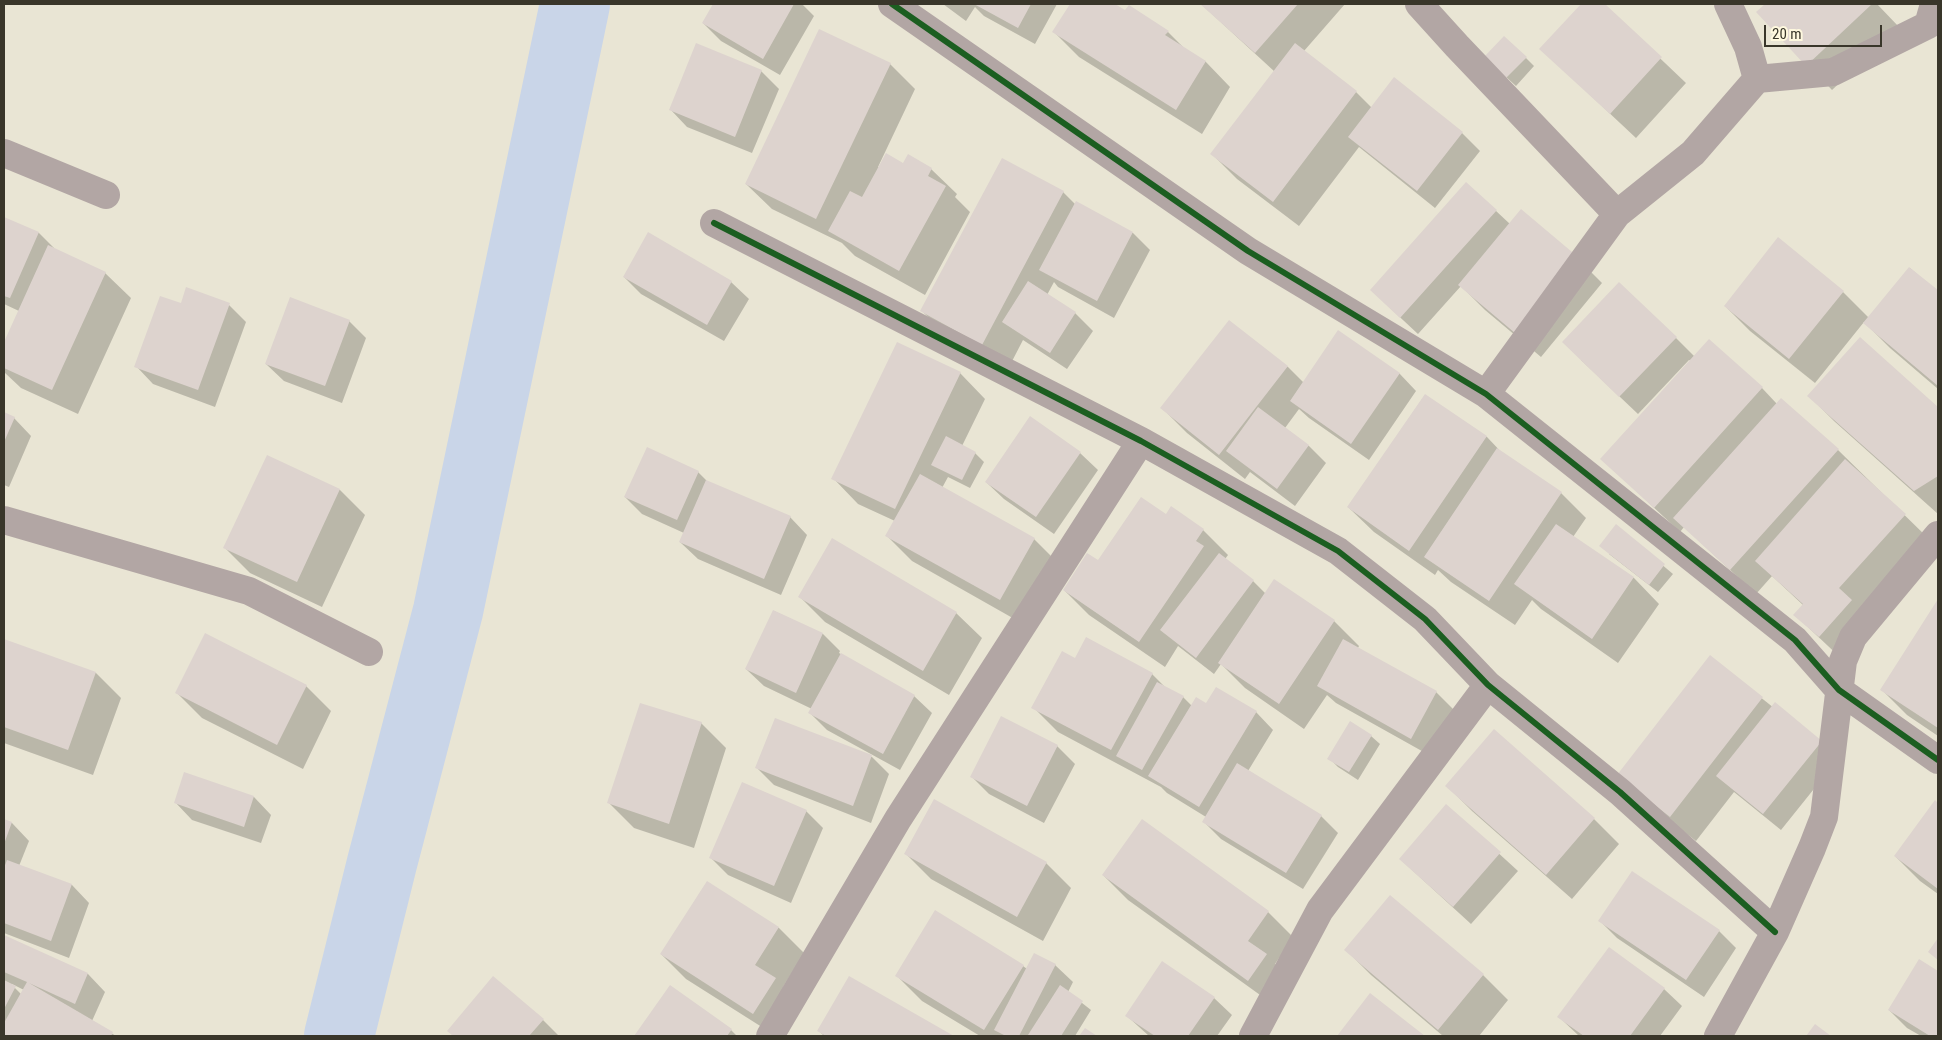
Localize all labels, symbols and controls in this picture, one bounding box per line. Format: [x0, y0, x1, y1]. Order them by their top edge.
scale bar [1767, 15, 1884, 47]
text: 20 m [1772, 25, 1802, 43]

